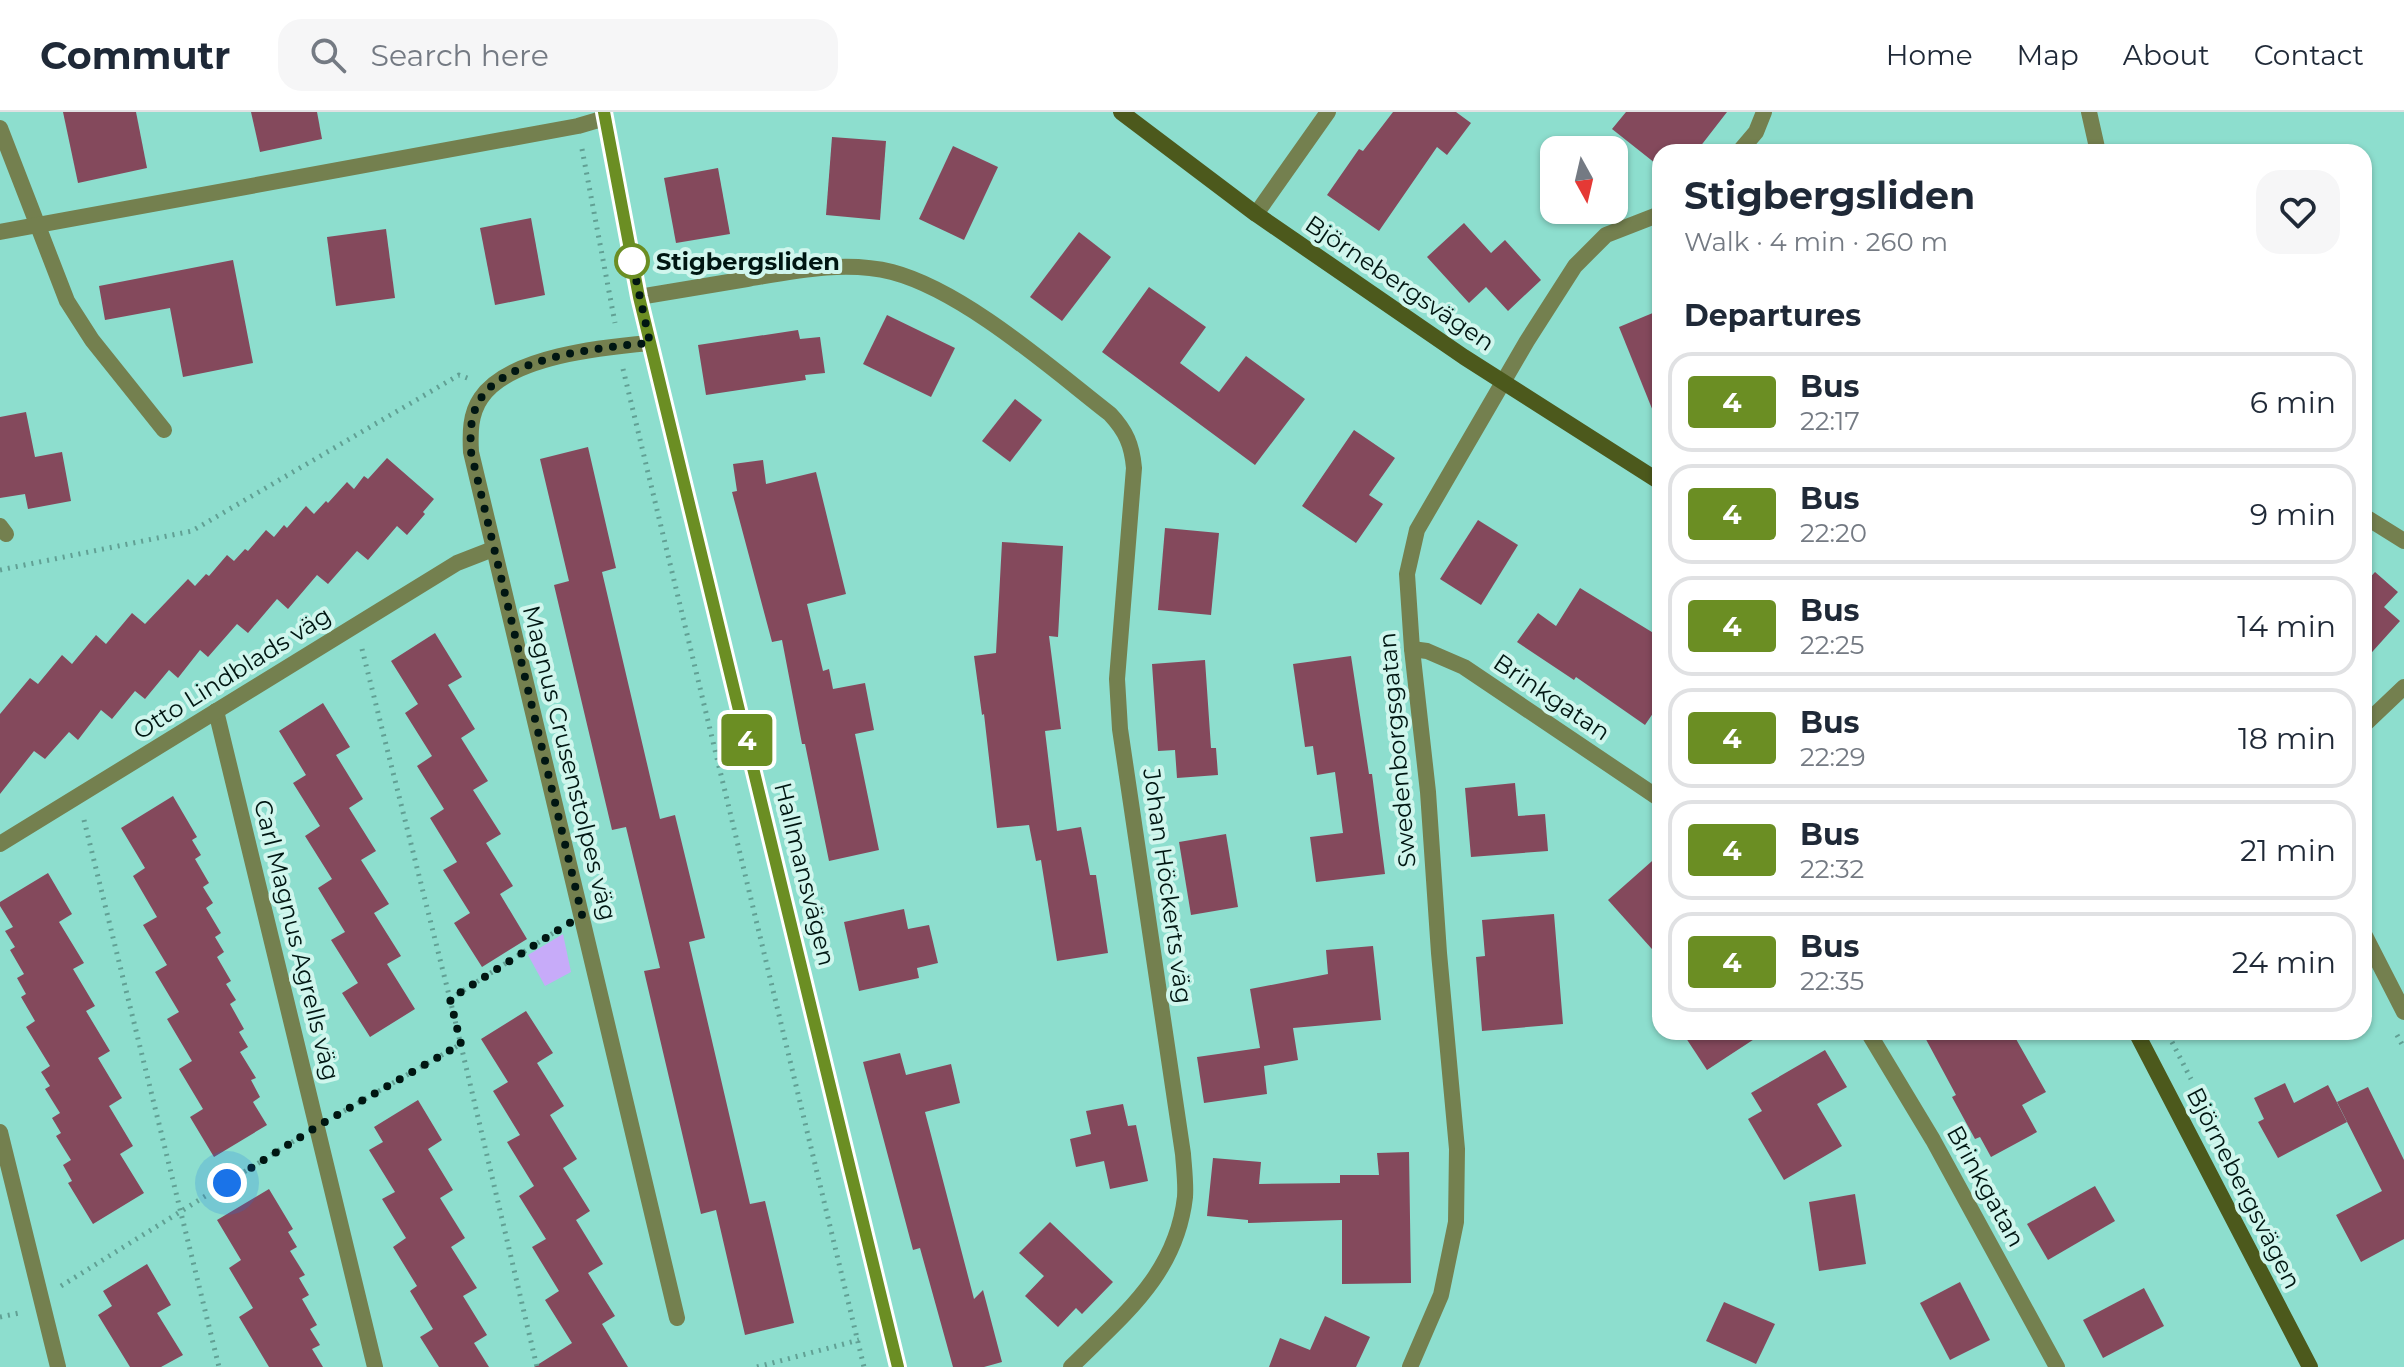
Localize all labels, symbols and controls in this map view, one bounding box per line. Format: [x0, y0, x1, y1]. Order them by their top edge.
search box [278, 19, 838, 91]
text: Commutr [40, 32, 230, 79]
icon: search [306, 33, 350, 77]
text: Search here [370, 37, 549, 74]
text: Home [1886, 38, 1973, 72]
text: Map [2017, 38, 2079, 72]
text: About [2123, 38, 2210, 72]
text: Contact [2254, 38, 2364, 72]
north arrow [1540, 136, 1628, 224]
map controls [1540, 136, 1628, 224]
button: heart [2256, 170, 2340, 254]
text: Stigbergsliden [1684, 172, 1975, 219]
street label: Björnebergsvägen [1300, 209, 1500, 357]
text: Walk · 4 min · 260 m [1684, 226, 1948, 258]
marker: Stigbergsliden [615, 244, 649, 278]
place label: Stigbergsliden [656, 247, 840, 276]
text: Departures [1684, 297, 1861, 334]
text: Bus [1800, 368, 1860, 405]
text: 6 min [2250, 384, 2336, 421]
text: 4 [1722, 385, 1742, 419]
text: 22:17 [1800, 405, 1860, 437]
text: Bus [1800, 480, 1860, 517]
text: 9 min [2250, 496, 2336, 533]
text: 4 [1722, 497, 1742, 531]
text: 22:20 [1800, 517, 1867, 549]
text: Bus [1800, 592, 1860, 629]
street label: Otto Lindblads väg [128, 600, 336, 746]
street label: Magnus Crusenstolpes väg [517, 603, 623, 923]
text: 14 min [2237, 608, 2336, 645]
text: 4 [1722, 609, 1742, 643]
text: 22:25 [1800, 629, 1865, 661]
street label: Swedenborgsgatan [1372, 631, 1422, 869]
street label: Brinkgatan [1488, 647, 1616, 747]
text: Bus [1800, 704, 1860, 741]
line badge: 4 [721, 714, 773, 766]
text: 18 min [2238, 720, 2336, 757]
text: 4 [1722, 721, 1742, 755]
text: 4 [737, 723, 757, 757]
text: 22:29 [1800, 741, 1866, 773]
street label: Johan Höckerts väg [1137, 766, 1199, 1005]
street label: Hallmansvägen [768, 779, 842, 969]
street label: Carl Magnus Agrells väg [248, 797, 346, 1083]
text: Bus [1800, 816, 1860, 853]
text: 21 min [2240, 832, 2336, 869]
text: 4 [1722, 833, 1742, 867]
text: 22:32 [1800, 853, 1864, 885]
text: Bus [1800, 928, 1860, 965]
text: 24 min [2232, 944, 2336, 981]
text: 4 [1722, 945, 1742, 979]
text: 22:35 [1800, 965, 1864, 997]
street label: Björnebergsvägen [2181, 1083, 2307, 1293]
street label: Brinkgatan [1941, 1120, 2031, 1252]
your location [207, 1163, 247, 1203]

